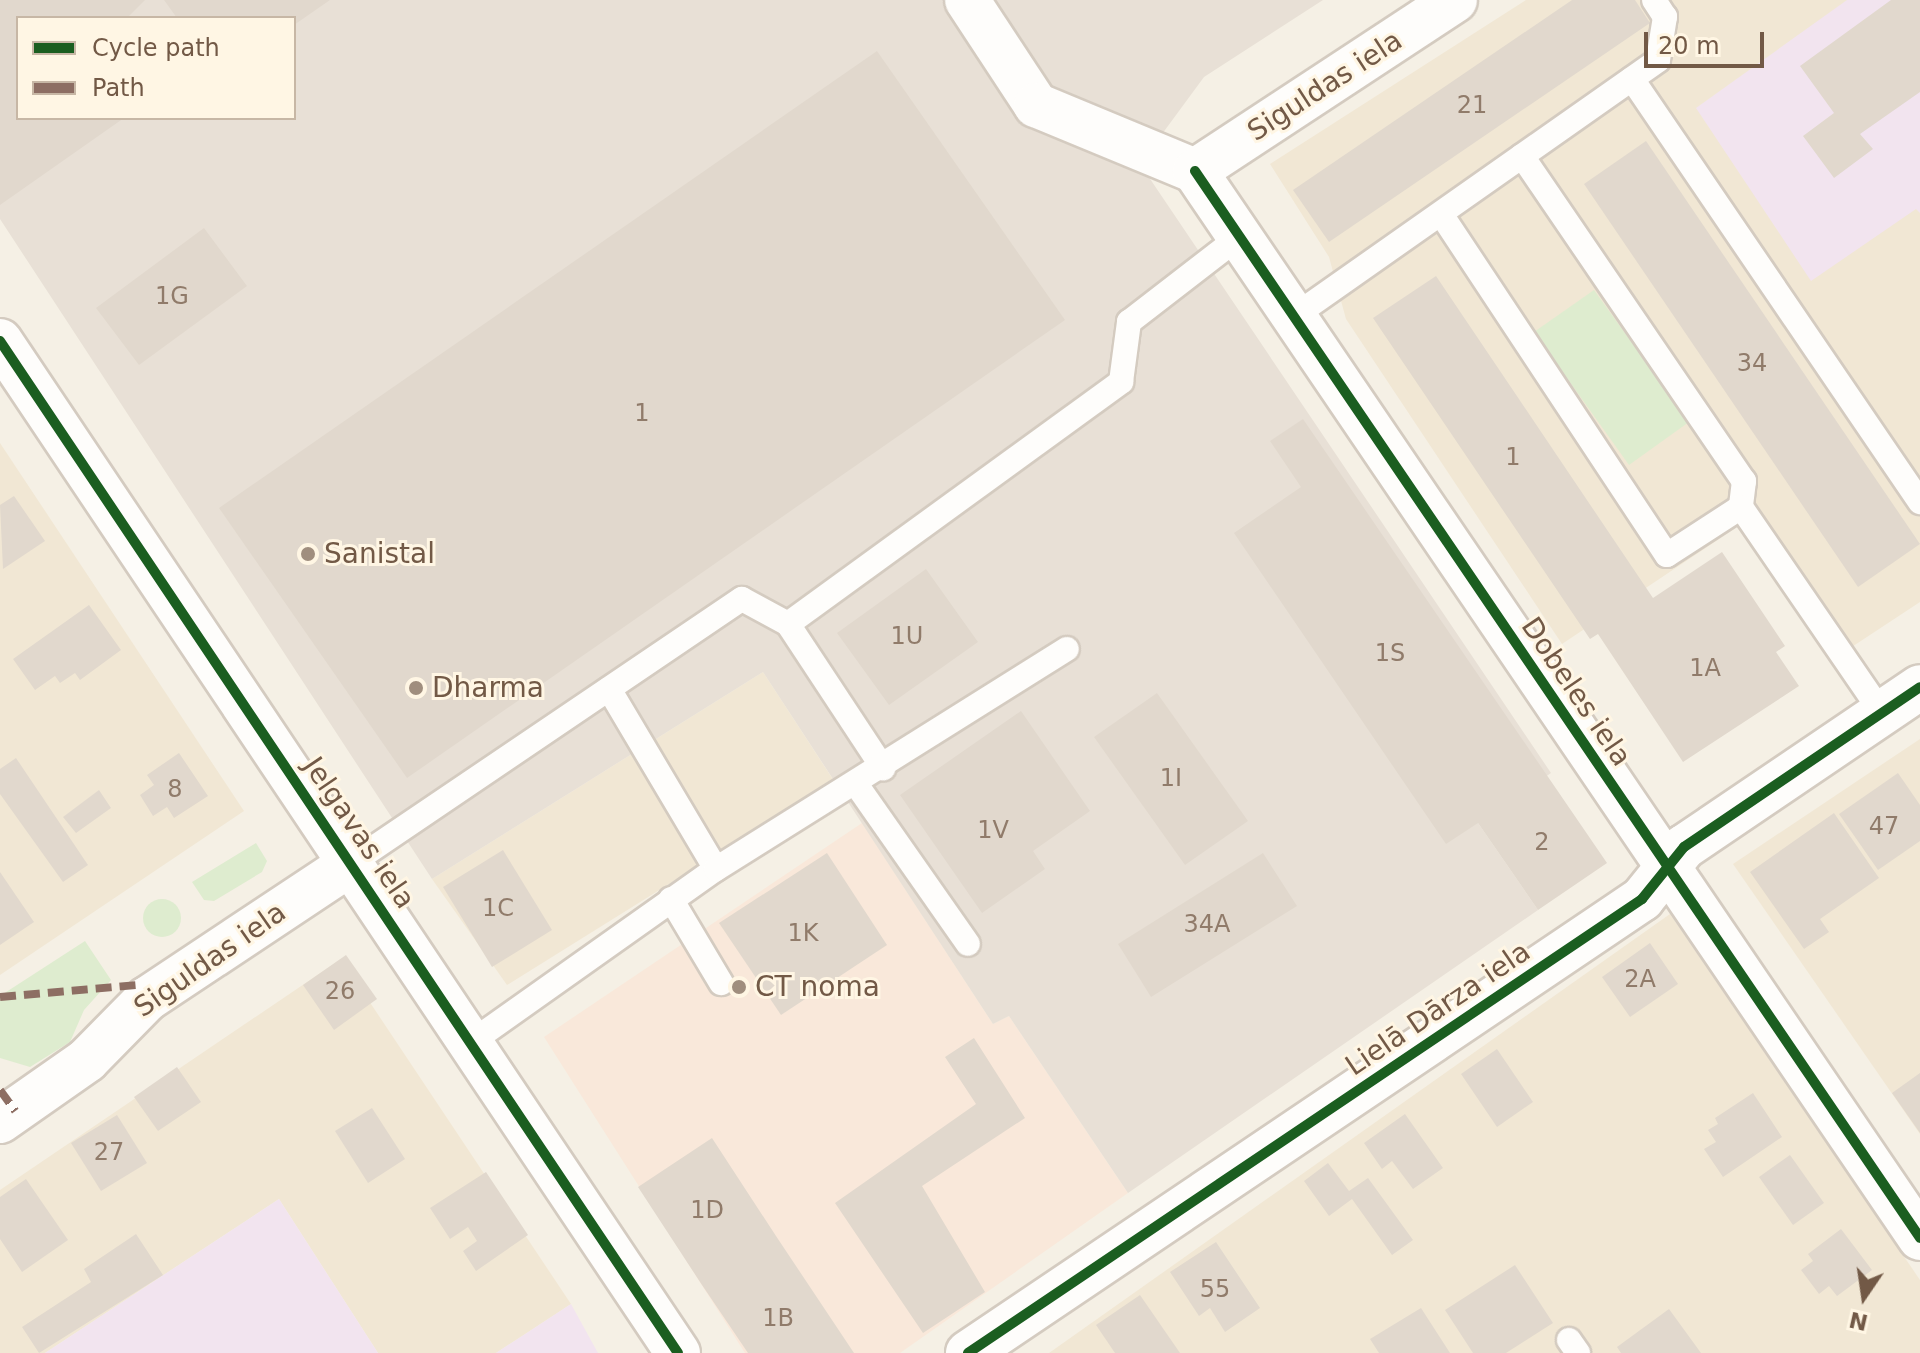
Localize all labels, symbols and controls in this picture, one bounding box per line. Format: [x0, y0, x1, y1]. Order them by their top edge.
legend [16, 16, 296, 120]
scale bar [1648, 16, 1768, 66]
street label: Siguldas iela [1242, 24, 1408, 148]
text: 20 m [1658, 32, 1720, 60]
text: Cycle path [92, 34, 220, 62]
text: Path [92, 74, 145, 102]
house number: 21 [1457, 92, 1487, 120]
house number: 1G [155, 283, 189, 311]
house number: 34 [1737, 350, 1767, 378]
house number: 1 [634, 400, 650, 428]
house number: 1 [1505, 444, 1521, 472]
place label: Sanistal [324, 537, 435, 571]
marker: Sanistal [299, 545, 317, 563]
street label: Dobeles iela [1514, 611, 1638, 773]
house number: 1U [891, 623, 923, 651]
house number: 1S [1375, 640, 1405, 668]
house number: 1A [1689, 655, 1721, 683]
place label: Dharma [432, 671, 544, 705]
marker: Dharma [407, 679, 425, 697]
street label: Jelgavas iela [296, 751, 422, 915]
house number: 1I [1160, 765, 1182, 793]
house number: 8 [167, 776, 183, 804]
house number: 47 [1869, 813, 1899, 841]
house number: 1V [977, 817, 1009, 845]
house number: 2 [1534, 829, 1550, 857]
street label: Siguldas iela [128, 895, 292, 1025]
house number: 1C [482, 895, 514, 923]
house number: 34A [1184, 911, 1230, 939]
house number: 1K [787, 920, 819, 948]
street label: Lielā Dārza iela [1339, 935, 1537, 1083]
house number: 2A [1624, 966, 1656, 994]
place label: CT noma [755, 970, 880, 1004]
house number: 26 [325, 978, 355, 1006]
marker: CT noma [730, 978, 748, 996]
house number: 27 [94, 1139, 124, 1167]
house number: 1D [690, 1197, 724, 1225]
north arrow [1824, 1257, 1904, 1337]
house number: 55 [1200, 1276, 1230, 1304]
house number: 1B [762, 1305, 794, 1333]
text: N [1847, 1307, 1870, 1335]

